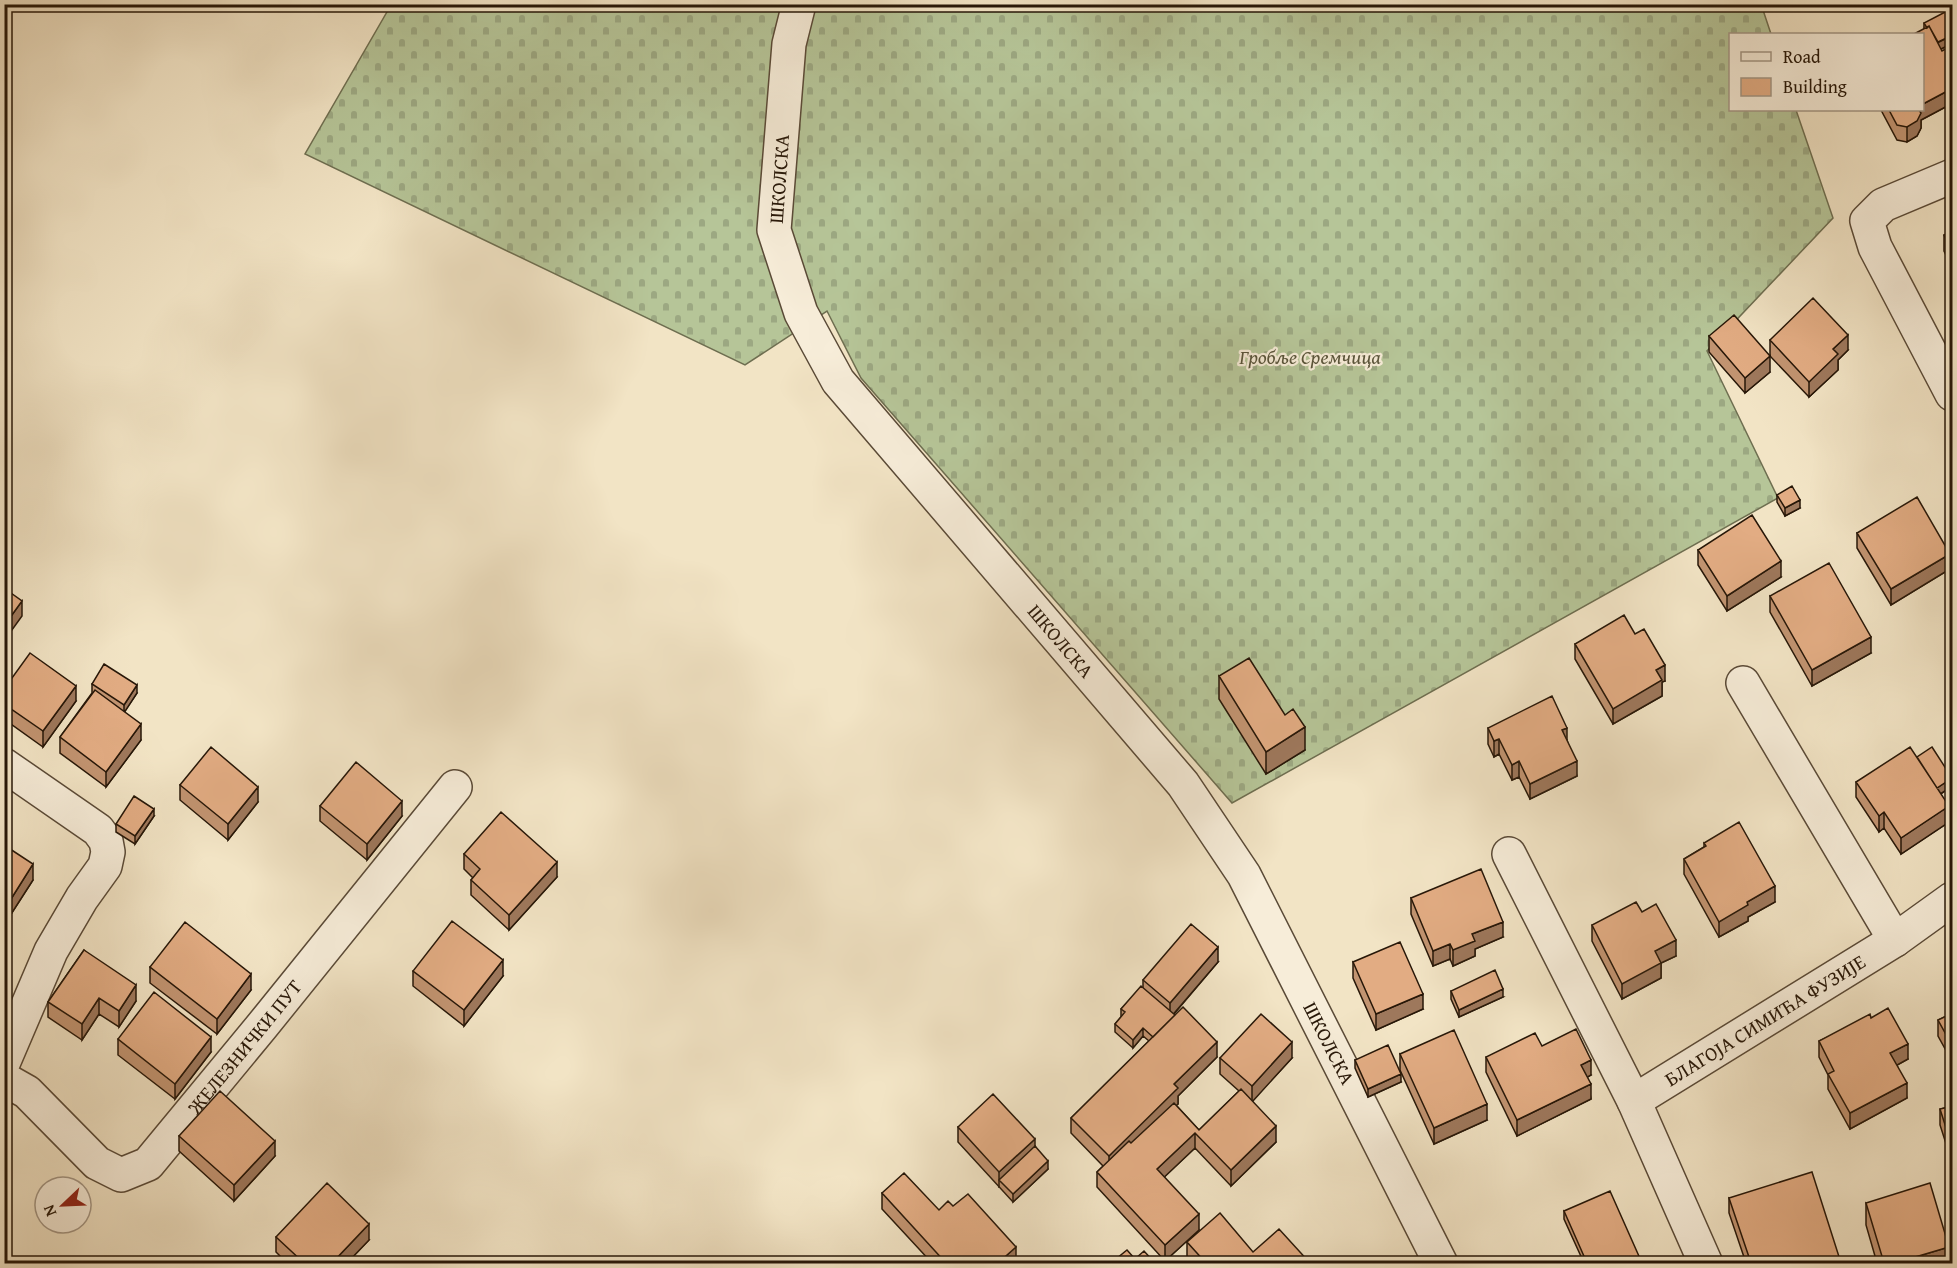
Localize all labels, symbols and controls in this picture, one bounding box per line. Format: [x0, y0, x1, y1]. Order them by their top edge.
legend [1729, 33, 1924, 111]
text: Road [1783, 43, 1821, 70]
text: Building [1783, 73, 1847, 100]
street label: ШКОЛСКА [761, 133, 796, 224]
park label: Гробље Сремчица [1238, 342, 1381, 371]
street label: ШКОЛСКА [1021, 598, 1101, 684]
street label: БЛАГОЈА СИМИЋА ФУЗИЈЕ [1659, 947, 1871, 1093]
street label: ЖЕЛЕЗНИЧКИ ПУТ [179, 973, 308, 1121]
street label: ШКОЛСКА [1296, 997, 1363, 1089]
north arrow [33, 1175, 93, 1235]
text: N [36, 1201, 62, 1220]

